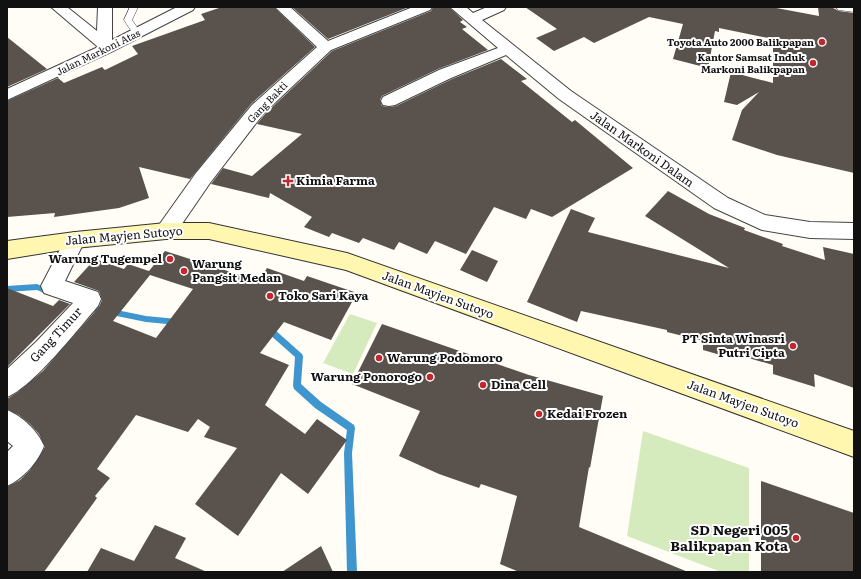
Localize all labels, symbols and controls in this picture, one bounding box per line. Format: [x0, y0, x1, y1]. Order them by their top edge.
street label: Jalan Markoni Atas [53, 24, 143, 78]
place label: Toyota Auto 2000 Balikpapan [667, 34, 814, 49]
marker: Toyota Auto 2000 Balikpapan [817, 37, 827, 47]
place label: Kantor Samsat Induk Markoni Balikpapan [698, 49, 805, 76]
marker: Kantor Samsat Induk Markoni Balikpapan [808, 58, 818, 68]
street label: Gang Bakti [243, 77, 291, 126]
street label: Jalan Markoni Dalam [587, 106, 698, 191]
place label: Kimia Farma [296, 171, 375, 189]
marker: Kimia Farma [283, 176, 293, 186]
street label: Jalan Mayjen Sutoyo [65, 221, 183, 249]
place label: Warung Tugempel [48, 249, 163, 267]
marker: Warung Tugempel [165, 254, 175, 264]
place label: Warung Pangsit Medan [192, 254, 282, 286]
street label: Jalan Mayjen Sutoyo [380, 265, 497, 323]
marker: Warung Pangsit Medan [179, 266, 189, 276]
place label: Toko Sari Kaya [278, 286, 369, 304]
marker: Toko Sari Kaya [265, 291, 275, 301]
street label: Gang Timur [25, 302, 86, 366]
place label: PT Sinta Winasri Putri Cipta [682, 329, 786, 361]
marker: PT Sinta Winasri Putri Cipta [788, 341, 798, 351]
place label: Warung Podomoro [387, 348, 503, 366]
marker: Warung Podomoro [374, 353, 384, 363]
place label: Warung Ponorogo [311, 367, 422, 385]
marker: Warung Ponorogo [425, 372, 435, 382]
street label: Jalan Mayjen Sutoyo [685, 374, 802, 432]
place label: Dina Cell [491, 375, 547, 393]
marker: Dina Cell [478, 380, 488, 390]
place label: Kedai Frozen [547, 404, 628, 422]
marker: Kedai Frozen [534, 409, 544, 419]
place label: SD Negeri 005 Balikpapan Kota [670, 519, 789, 555]
marker: SD Negeri 005 Balikpapan Kota [791, 533, 801, 543]

